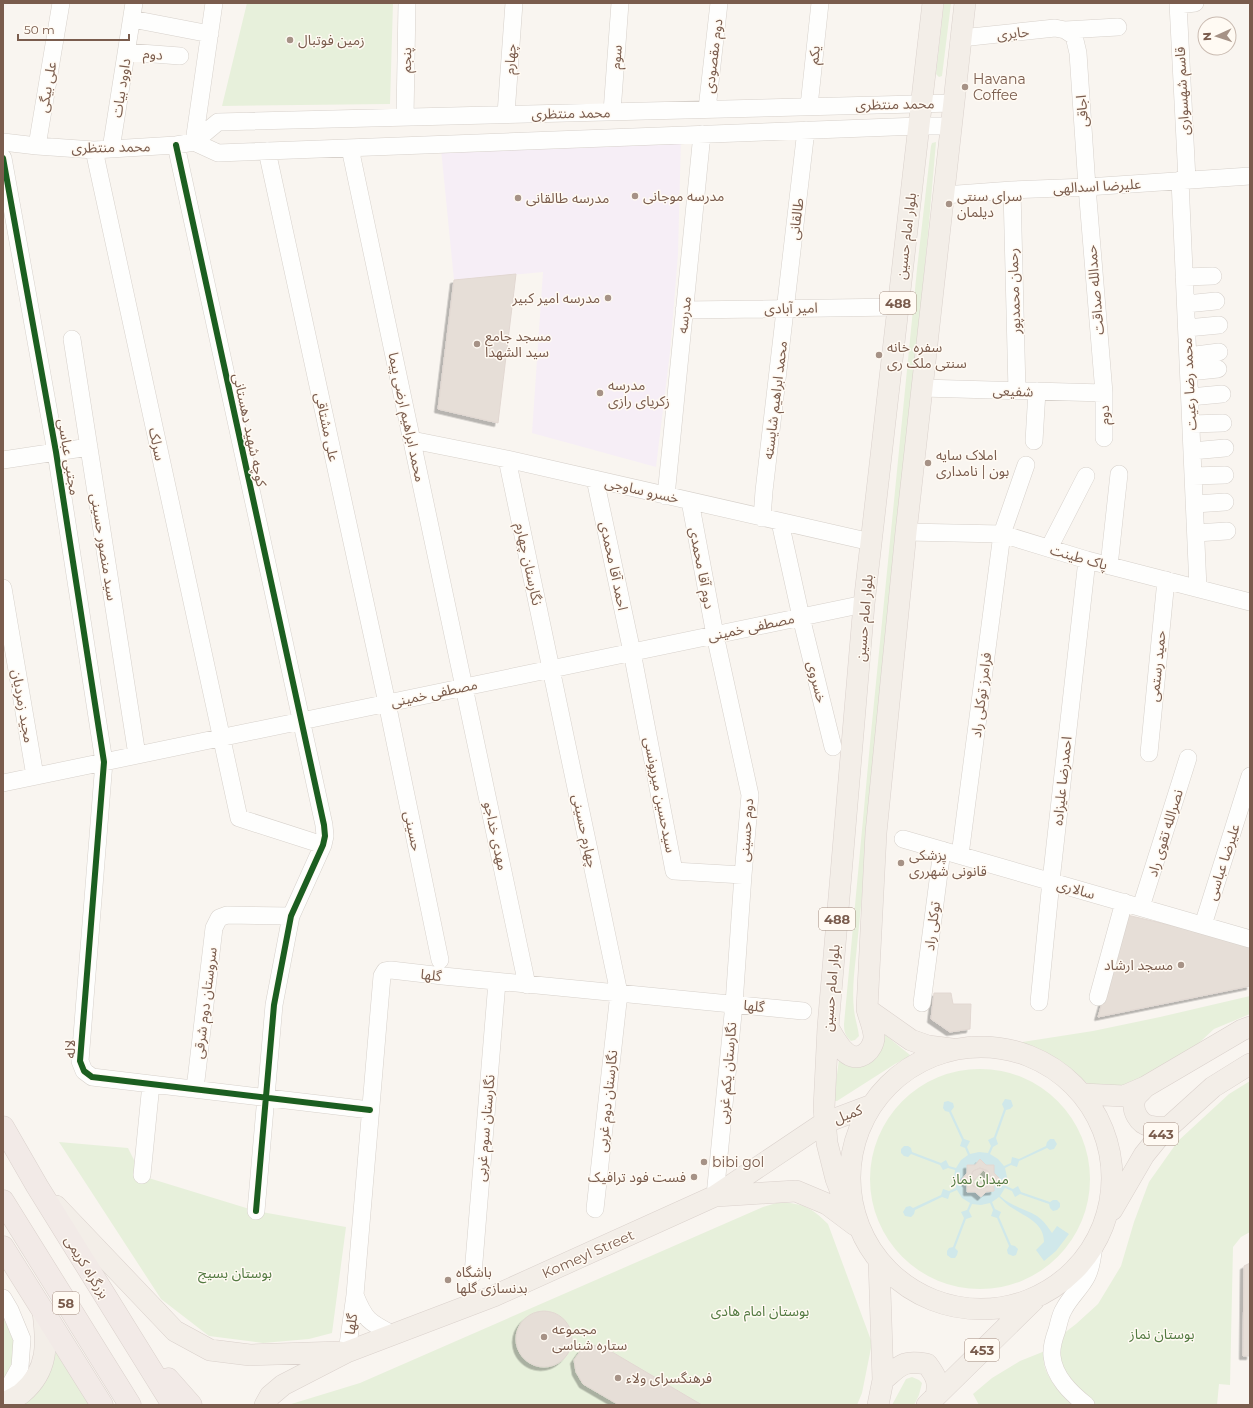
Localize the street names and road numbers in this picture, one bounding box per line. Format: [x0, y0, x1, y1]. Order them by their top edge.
street label: دوم مقصودی [700, 17, 729, 94]
street label: حایری [996, 22, 1030, 44]
street label: چهارم [500, 43, 522, 75]
street label: دوم [142, 44, 164, 66]
street label: سوم [606, 44, 628, 70]
street label: یکم [804, 45, 826, 66]
street label: قاسم شهسواری [1171, 46, 1195, 136]
street label: پنجم [397, 47, 417, 73]
street label: داوود بیات [107, 57, 135, 119]
street label: علی بیگی [34, 60, 60, 114]
street label: محمد منتظری [855, 94, 935, 114]
street label: اجاقی [1072, 94, 1092, 128]
street label: محمد منتظری [531, 103, 611, 123]
street label: محمد منتظری [71, 137, 151, 157]
street label: علیرضا اسدالهی [1053, 175, 1141, 197]
street label: بلوار امام حسین [892, 191, 922, 281]
street label: طالقانی [784, 197, 808, 241]
street label: حمدالله صداقت [1082, 244, 1108, 336]
street label: رحمان محمدپور [1004, 248, 1026, 335]
road number: 488 [880, 292, 916, 314]
street label: مدرسه [673, 296, 695, 334]
street label: امیر آبادی [764, 299, 818, 317]
street label: محمد رضا رعیت [1178, 337, 1200, 431]
street label: محمد ابراهیم شایسته [759, 340, 793, 460]
street label: محمد ابراهیم ارضی پیما [383, 351, 430, 484]
street label: کوچه شهید دهستانی [228, 372, 271, 489]
street label: شفیعی [992, 381, 1034, 401]
street label: علی مشتاقی [311, 391, 343, 463]
street label: دوم [1095, 405, 1115, 425]
street label: مجتبی عباسی [54, 417, 84, 497]
street label: سرلک [145, 426, 169, 462]
street label: خسرو ساوجی [603, 473, 681, 507]
street label: سید منصور حسینی [87, 492, 121, 602]
street label: احمد آقا محمدی [596, 520, 632, 612]
street label: نگارستان چهارم [510, 521, 547, 608]
street label: دوم آقا محمدی [683, 525, 719, 611]
street label: پاک طینت [1048, 540, 1110, 575]
street label: بلوار امام حسین [851, 573, 879, 663]
street label: مصطفی خمینی [706, 609, 796, 645]
street label: حمید رستمی [1144, 629, 1170, 703]
street label: فرامرز توکلی راد [967, 651, 995, 739]
street label: خسروی [803, 659, 831, 705]
street label: مجید زمردیان [8, 668, 38, 744]
street label: مصطفی خمینی [389, 675, 479, 711]
street label: سیدحسین میریونسی [640, 736, 680, 854]
street label: احمدرضا علیزاده [1048, 736, 1076, 826]
street label: نصرالله تقوی راد [1143, 787, 1187, 879]
street label: چهارم حسینی [566, 792, 602, 870]
street label: دوم حسینی [735, 797, 759, 863]
street label: مهدی خداجو [480, 800, 512, 872]
street label: حسینی [400, 809, 426, 853]
street label: علیرضا عباسی [1202, 822, 1244, 902]
street label: سالاری [1055, 875, 1097, 903]
street label: توکلی راد [920, 900, 944, 952]
road number: 488 [819, 908, 855, 930]
street label: بلوار امام حسین [818, 943, 846, 1033]
street label: سروستان دوم شرقی [189, 946, 223, 1060]
street label: گلها [419, 965, 443, 985]
street label: گلها [743, 996, 766, 1016]
street label: نگارستان یکم غربی [714, 1021, 742, 1125]
street label: لاله [61, 1040, 79, 1058]
street label: نگارستان دوم غربی [593, 1049, 623, 1153]
street label: نگارستان سوم غربی [471, 1073, 501, 1182]
street label: کمیل [831, 1100, 865, 1128]
road number: 443 [1144, 1123, 1178, 1145]
street label: Komeyl Street [539, 1226, 637, 1282]
street label: بزرگراه کریمی [61, 1232, 114, 1302]
road number: 58 [53, 1292, 79, 1314]
street label: گلها [341, 1312, 361, 1336]
road number: 453 [965, 1339, 999, 1361]

